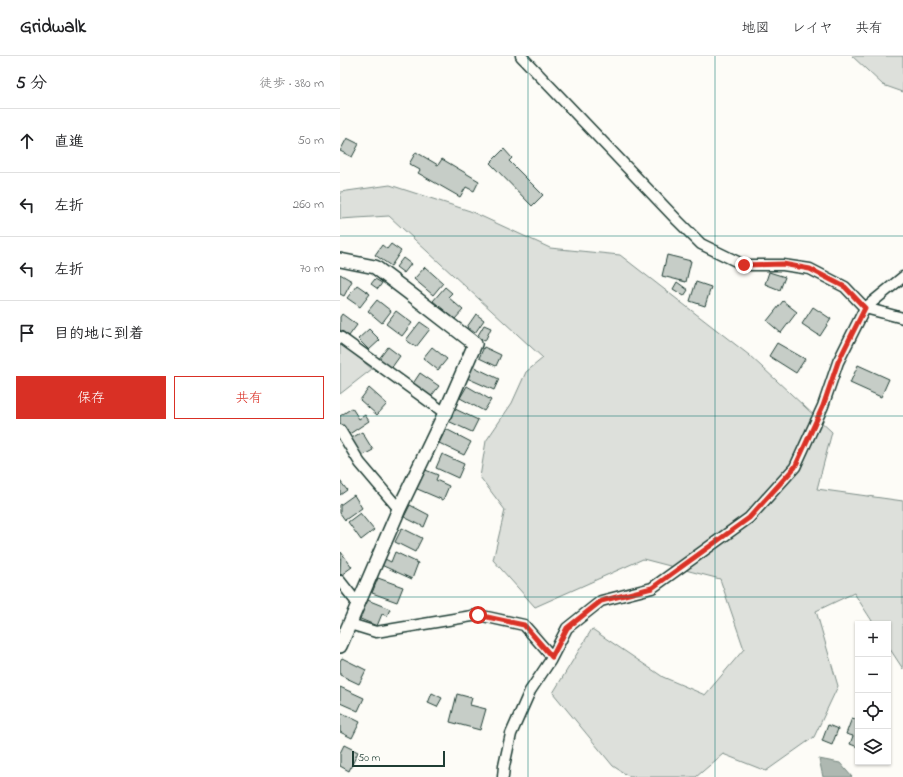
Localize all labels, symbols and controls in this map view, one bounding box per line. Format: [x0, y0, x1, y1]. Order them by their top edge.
text: Gridwalk [20, 14, 86, 41]
text: 地図 [742, 18, 770, 39]
text: レイヤ [792, 18, 833, 39]
text: 共有 [855, 18, 883, 39]
text: 5 分 [16, 71, 47, 96]
text: 徒歩 · 380 m [260, 74, 324, 93]
icon: ahead [16, 130, 38, 152]
text: 直進 [54, 131, 84, 153]
text: 50 m [298, 131, 324, 150]
icon: left [16, 194, 38, 216]
text: 左折 [54, 195, 84, 217]
text: 260 m [293, 195, 324, 214]
route end [735, 256, 753, 274]
icon: left [16, 258, 38, 280]
text: 左折 [54, 259, 84, 281]
text: 70 m [300, 259, 324, 278]
icon: arrive [16, 322, 38, 344]
text: 目的地に到着 [54, 323, 144, 345]
button: 保存 [16, 376, 166, 419]
button: 共有 [174, 376, 324, 419]
route start [469, 606, 487, 624]
map controls [855, 621, 891, 765]
button: + [855, 621, 891, 657]
button: − [855, 657, 891, 693]
button: locate [855, 693, 891, 729]
button: layers [855, 729, 891, 765]
scale bar [352, 749, 445, 768]
text: 50 m [358, 750, 380, 766]

